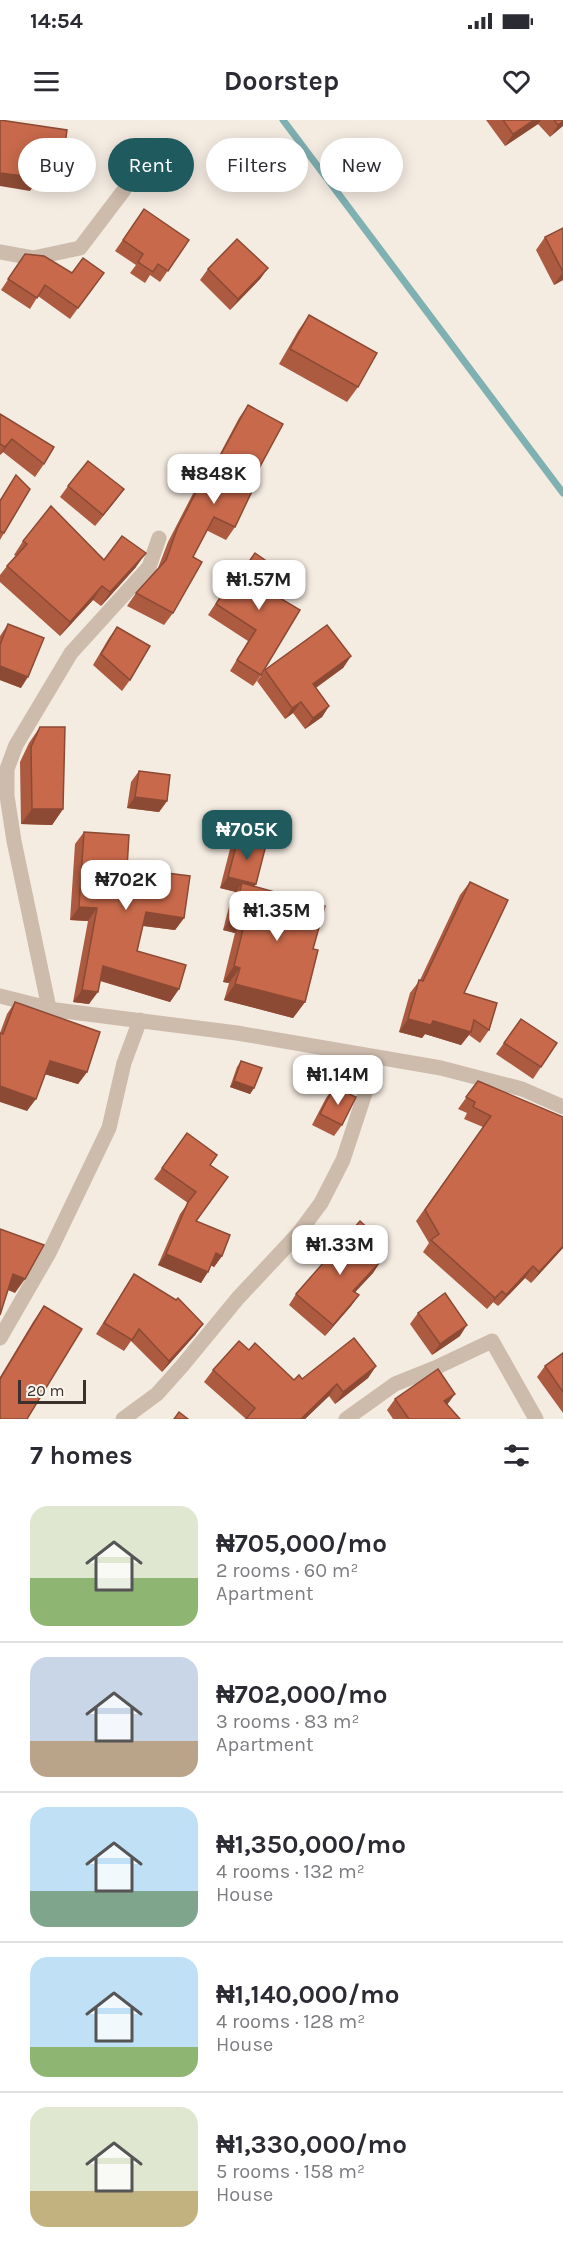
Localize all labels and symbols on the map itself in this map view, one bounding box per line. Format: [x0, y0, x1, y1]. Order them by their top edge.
pin: ₦848K [172, 454, 256, 505]
pin: ₦1.57M [210, 560, 308, 611]
pin: ₦705K [205, 810, 289, 861]
pin: ₦702K [84, 860, 168, 911]
pin: ₦1.35M [228, 891, 326, 942]
pin: ₦1.14M [289, 1055, 387, 1106]
pin: ₦1.33M [291, 1225, 389, 1276]
scale bar [18, 1377, 86, 1404]

